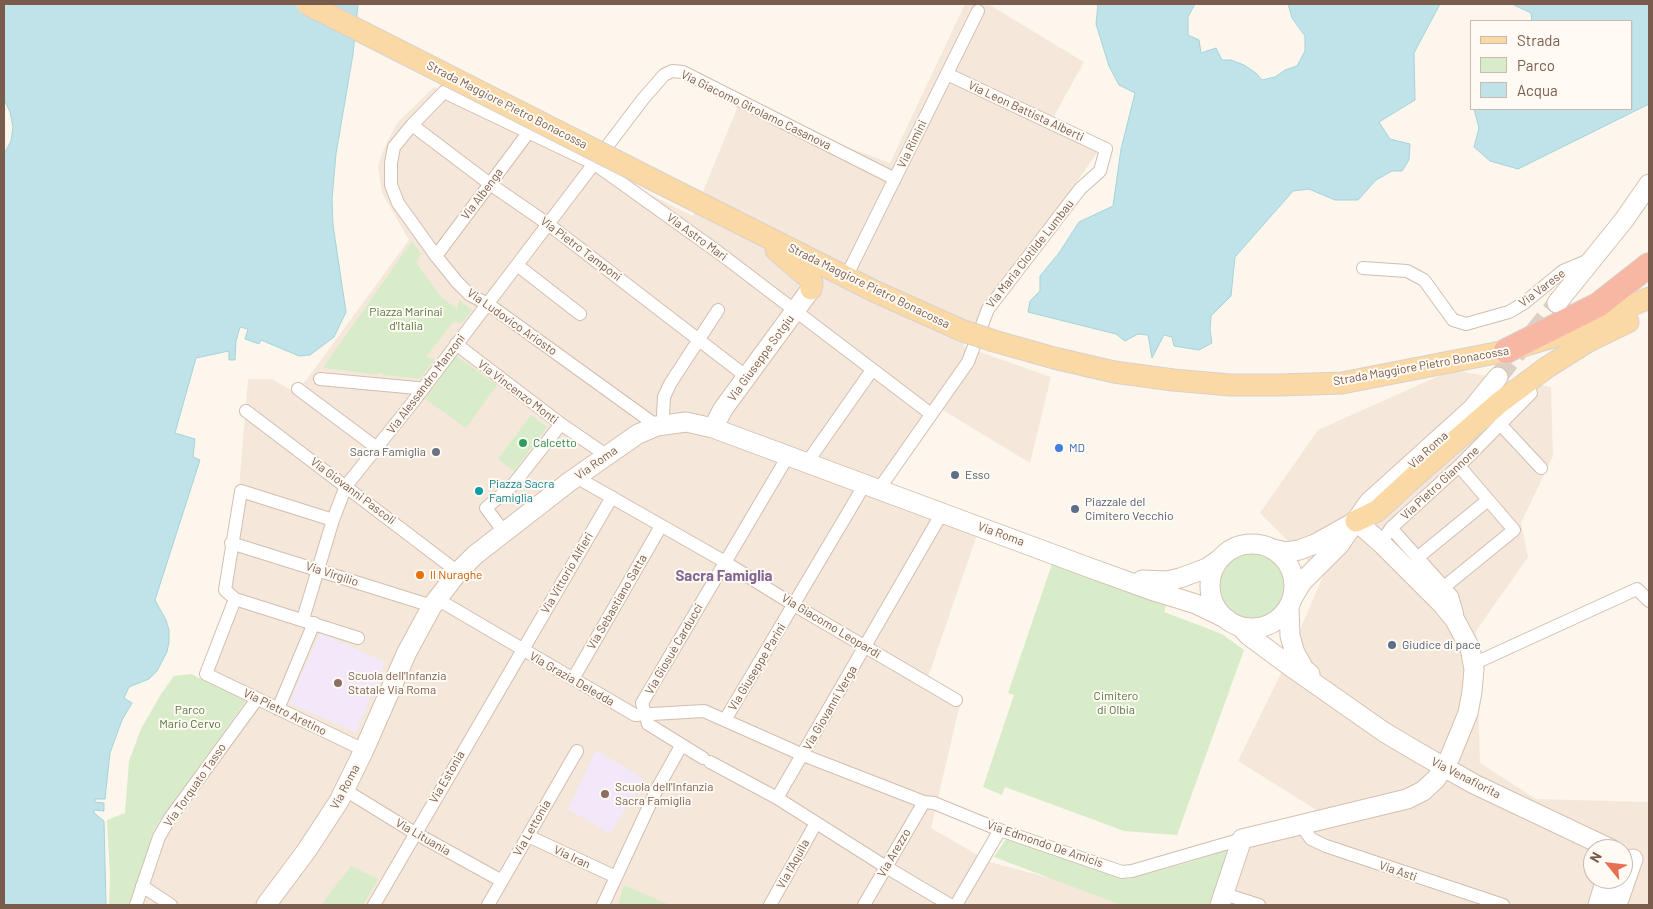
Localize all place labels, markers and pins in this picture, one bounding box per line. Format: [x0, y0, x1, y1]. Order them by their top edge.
place label: Calcetto [533, 436, 577, 450]
marker: Calcetto [517, 437, 529, 449]
place label: MD [1069, 441, 1085, 455]
marker: MD [1053, 442, 1065, 454]
place label: Sacra Famiglia [350, 445, 426, 459]
marker: Sacra Famiglia [430, 446, 442, 458]
place label: Esso [965, 468, 990, 482]
marker: Esso [949, 469, 961, 481]
place label: Piazza Sacra Famiglia [489, 477, 554, 505]
marker: Piazza Sacra Famiglia [473, 485, 485, 497]
place label: Piazzale del Cimitero Vecchio [1085, 495, 1174, 523]
marker: Piazzale del Cimitero Vecchio [1069, 503, 1081, 515]
place label: Il Nuraghe [430, 568, 482, 582]
marker: Il Nuraghe [414, 569, 426, 581]
place label: Giudice di pace [1402, 638, 1481, 652]
marker: Giudice di pace [1386, 639, 1398, 651]
place label: Scuola dell'Infanzia Statale Via Roma [348, 669, 446, 697]
marker: Scuola dell'Infanzia Statale Via Roma [332, 677, 344, 689]
place label: Scuola dell'Infanzia Sacra Famiglia [615, 780, 713, 808]
marker: Scuola dell'Infanzia Sacra Famiglia [599, 788, 611, 800]

